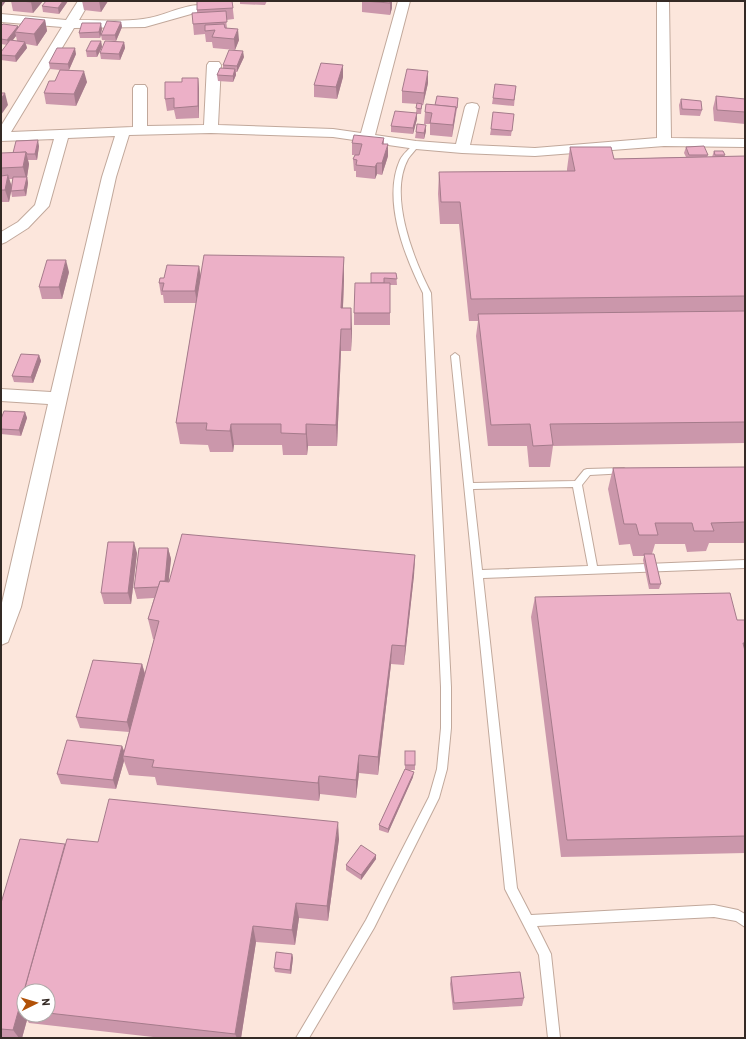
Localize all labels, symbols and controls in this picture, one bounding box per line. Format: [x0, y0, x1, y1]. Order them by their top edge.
north arrow [16, 983, 56, 1023]
text: N [40, 998, 53, 1006]

